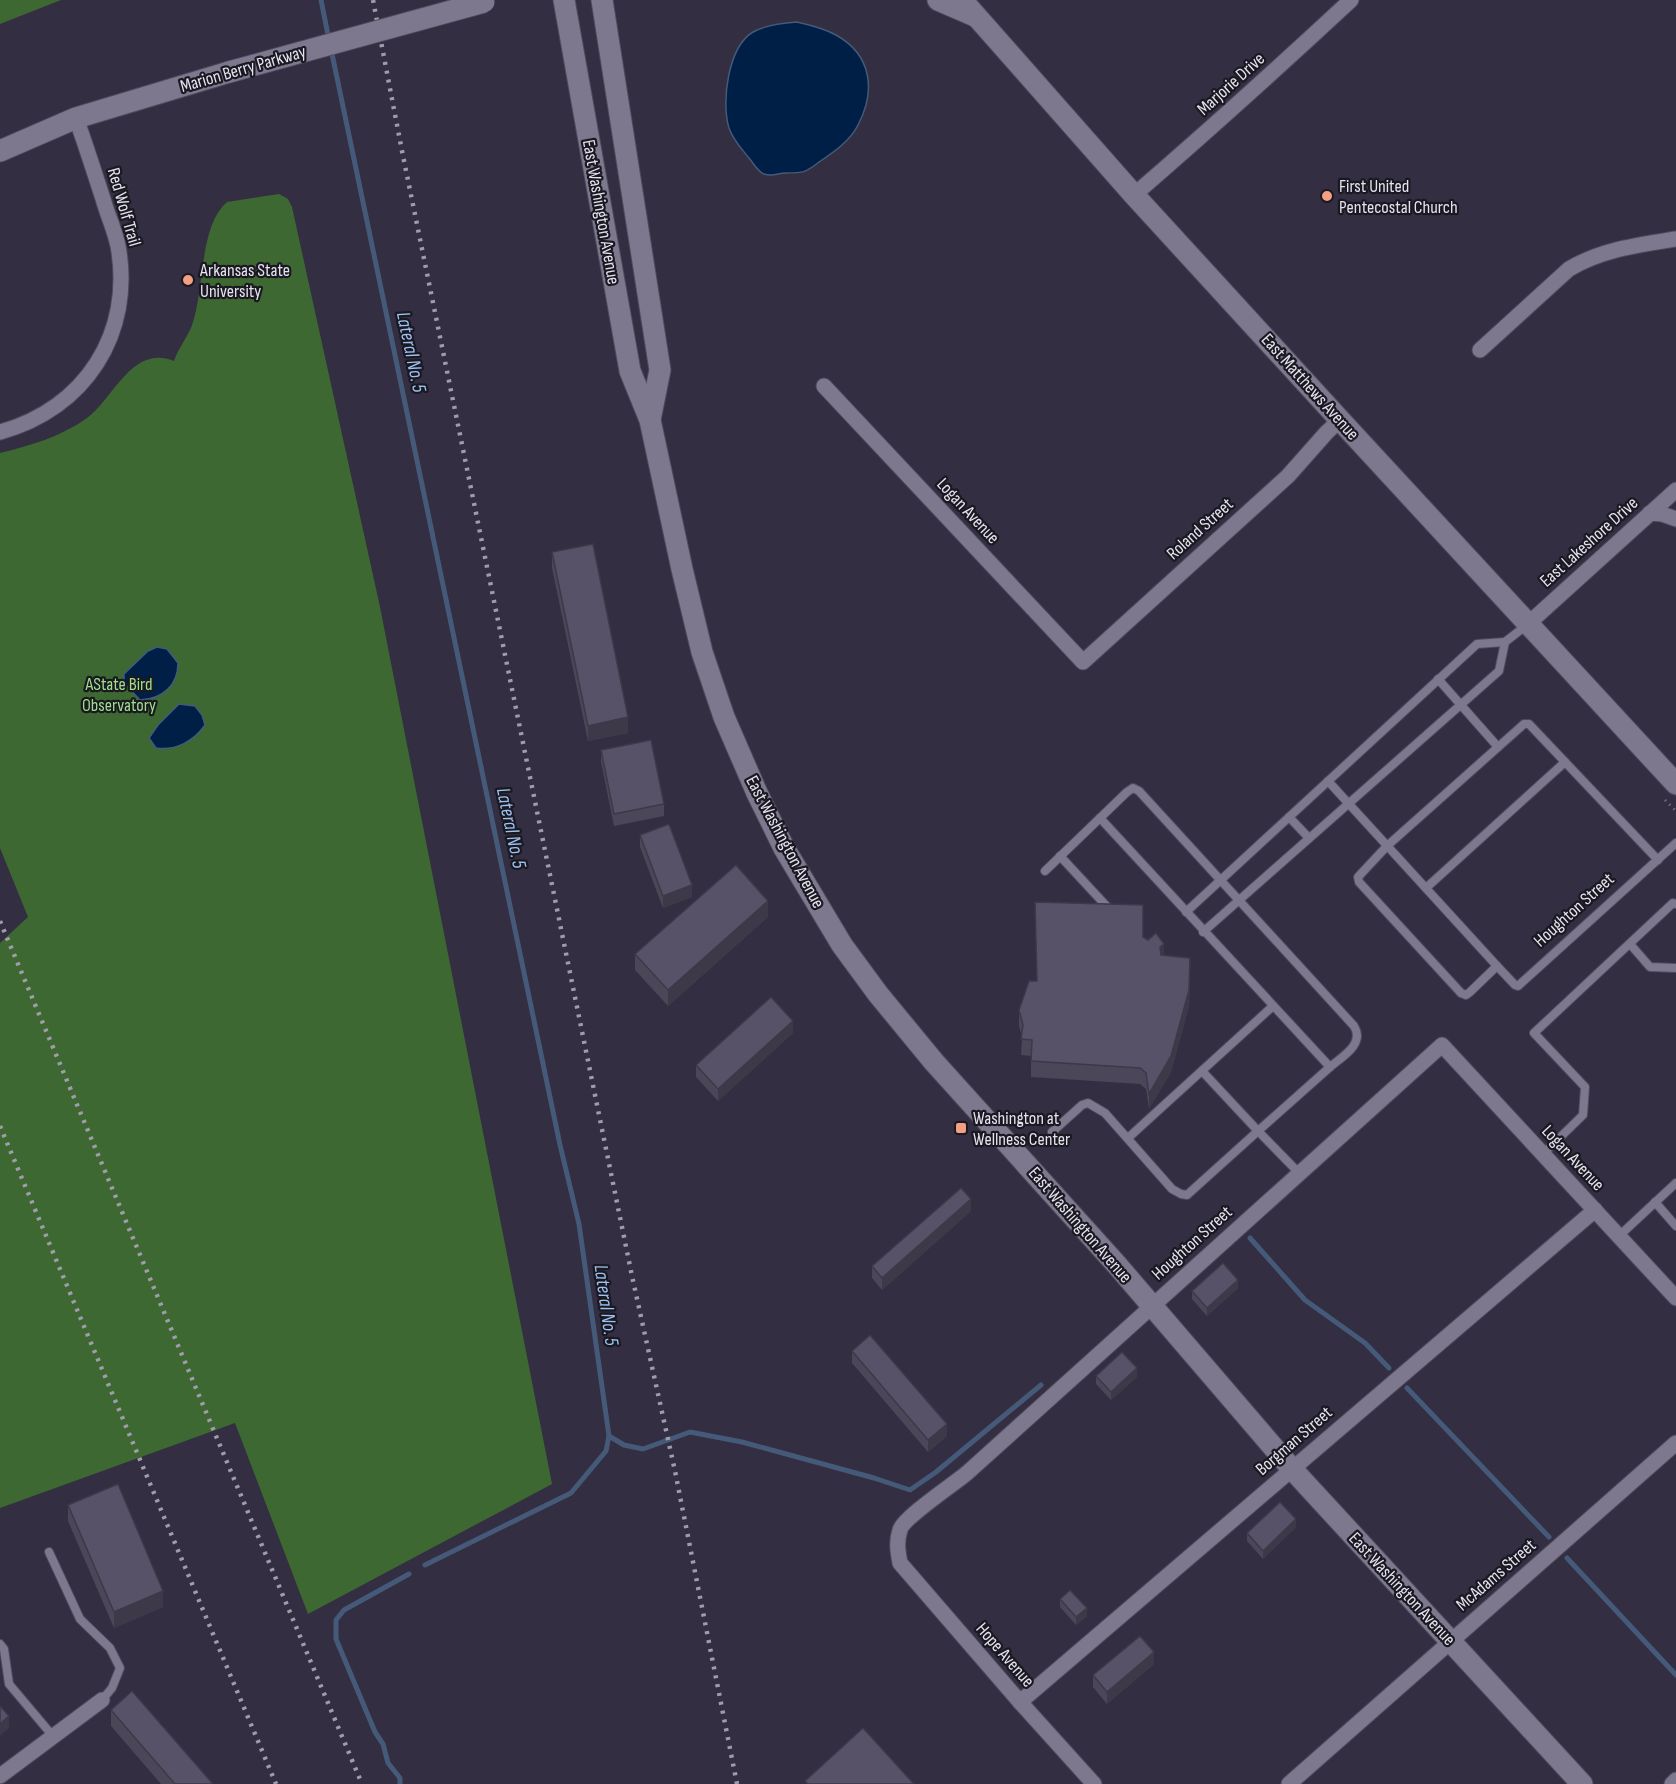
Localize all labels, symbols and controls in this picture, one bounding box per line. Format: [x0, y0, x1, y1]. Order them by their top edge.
street label: Marion Berry Parkway [178, 41, 308, 97]
street label: Marjorie Drive [1193, 48, 1269, 120]
street label: East Washington Avenue [578, 138, 624, 286]
street label: Red Wolf Trail [103, 165, 145, 249]
place label: First United Pentecostal Church [1339, 176, 1458, 218]
marker: First United Pentecostal Church [1320, 189, 1334, 203]
place label: Arkansas State University [199, 260, 290, 302]
marker: Arkansas State University [181, 273, 195, 287]
water label: Lateral No. 5 [391, 310, 431, 396]
street label: East Matthews Avenue [1257, 330, 1363, 444]
street label: Logan Avenue [932, 474, 1004, 548]
street label: Roland Street [1163, 493, 1238, 564]
street label: East Lakeshore Drive [1536, 493, 1642, 591]
park label: AState Bird Observatory [82, 674, 156, 716]
street label: East Washington Avenue [741, 772, 829, 912]
water label: Lateral No. 5 [491, 786, 531, 872]
street label: Houghton Street [1530, 868, 1619, 951]
place label: Washington at Wellness Center [973, 1108, 1070, 1150]
marker: Washington at Wellness Center [954, 1121, 968, 1135]
street label: Logan Avenue [1537, 1121, 1609, 1195]
street label: East Washington Avenue [1024, 1163, 1136, 1287]
street label: Houghton Street [1148, 1201, 1237, 1284]
water label: Lateral No. 5 [588, 1263, 624, 1348]
street label: Borgman Street [1251, 1402, 1337, 1480]
street label: East Washington Avenue [1344, 1528, 1460, 1650]
street label: McAdams Street [1452, 1534, 1540, 1615]
street label: Hope Avenue [971, 1619, 1039, 1691]

